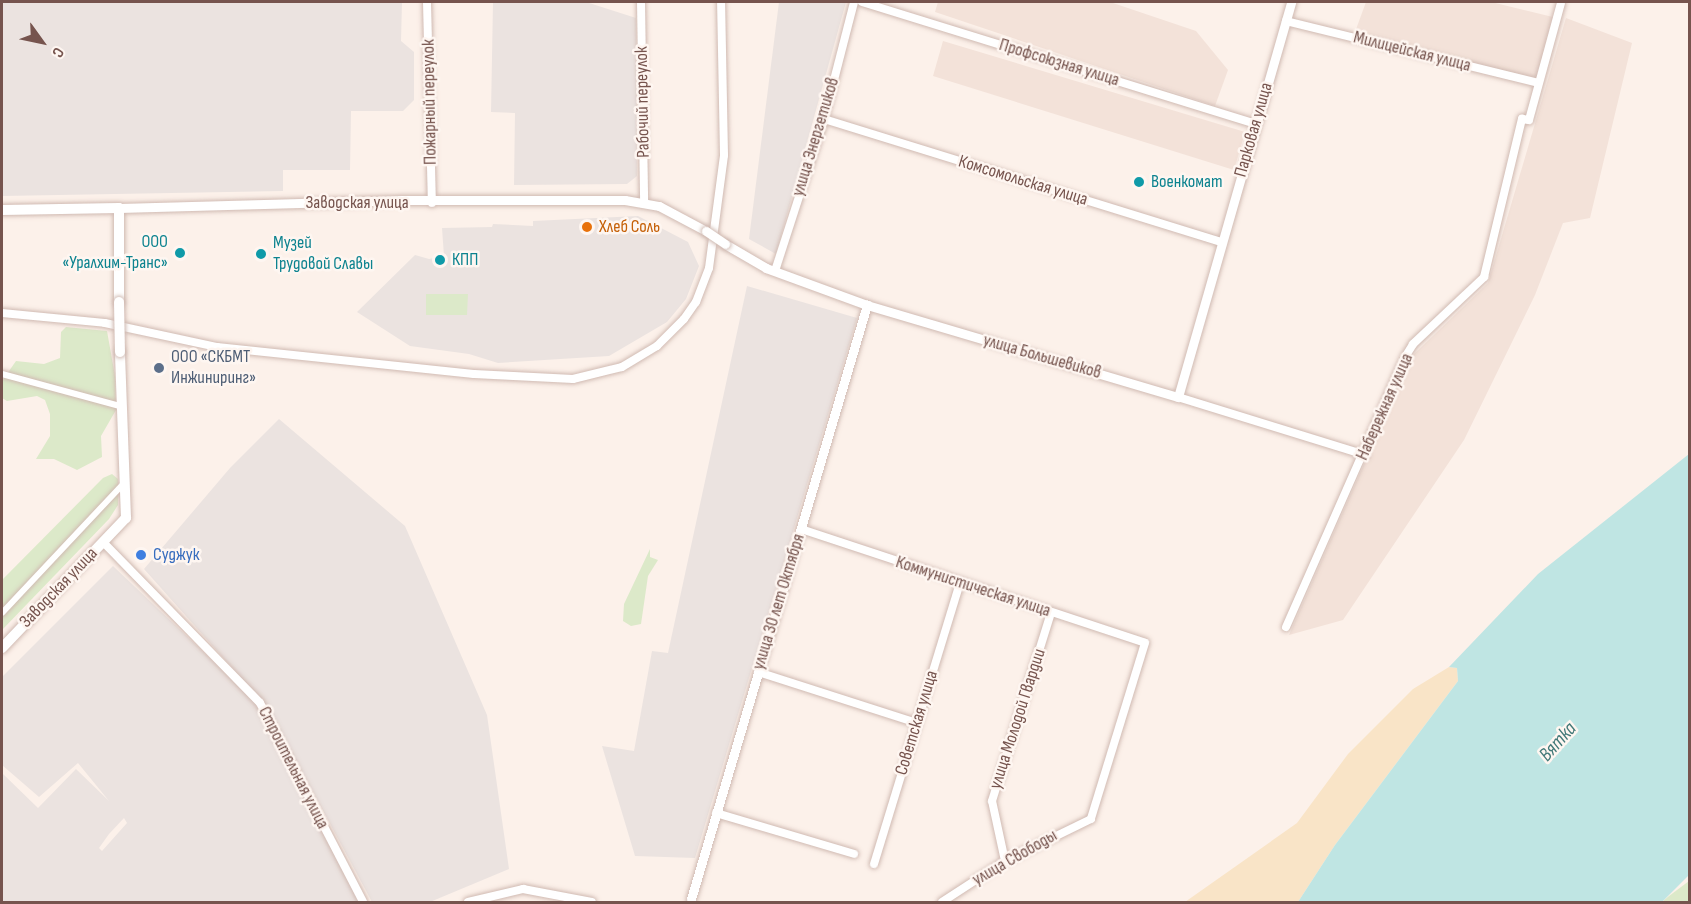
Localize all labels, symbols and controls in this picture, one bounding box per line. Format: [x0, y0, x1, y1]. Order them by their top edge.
north arrow [12, 12, 72, 72]
street label: Милицейская улица [1351, 27, 1473, 77]
street label: Профсоюзная улица [996, 34, 1122, 92]
street label: Пожарный переулок [418, 39, 442, 165]
text: С [47, 43, 68, 61]
street label: Рабочий переулок [631, 46, 655, 158]
street label: улица Энергетиков [788, 75, 844, 199]
street label: Парковая улица [1230, 80, 1278, 180]
street label: Комсомольская улица [956, 151, 1090, 211]
place label: Военкомат [1151, 171, 1223, 193]
marker: Военкомат [1132, 175, 1146, 189]
street label: Заводская улица [305, 192, 409, 214]
place label: Хлеб Соль [599, 216, 660, 238]
marker: Хлеб Соль [580, 220, 594, 234]
place label: ООО «Уралхим-Транс» [62, 232, 168, 274]
place label: Музей Трудовой Славы [273, 233, 373, 276]
marker: ООО «Уралхим-Транс» [173, 246, 187, 260]
marker: Музей Трудовой Славы [254, 247, 268, 261]
place label: КПП [452, 249, 478, 271]
marker: КПП [433, 253, 447, 267]
street label: улица Большевиков [981, 330, 1103, 384]
place label: ООО «СКБМТ Инжиниринг» [171, 347, 256, 389]
street label: Набережная улица [1352, 350, 1418, 464]
marker: ООО «СКБМТ Инжиниринг» [152, 361, 166, 375]
street label: улица 30 лет Октября [748, 532, 810, 672]
street label: Заводская улица [15, 543, 103, 633]
place label: Суджук [153, 544, 199, 566]
marker: Суджук [134, 548, 148, 562]
street label: Коммунистическая улица [893, 552, 1053, 622]
street label: улица Молодой Гвардии [985, 646, 1051, 792]
street label: Советская улица [891, 668, 943, 778]
street label: Строительная улица [253, 703, 333, 833]
water label: Вятка [1534, 718, 1582, 766]
street label: улица Свободы [969, 825, 1061, 891]

